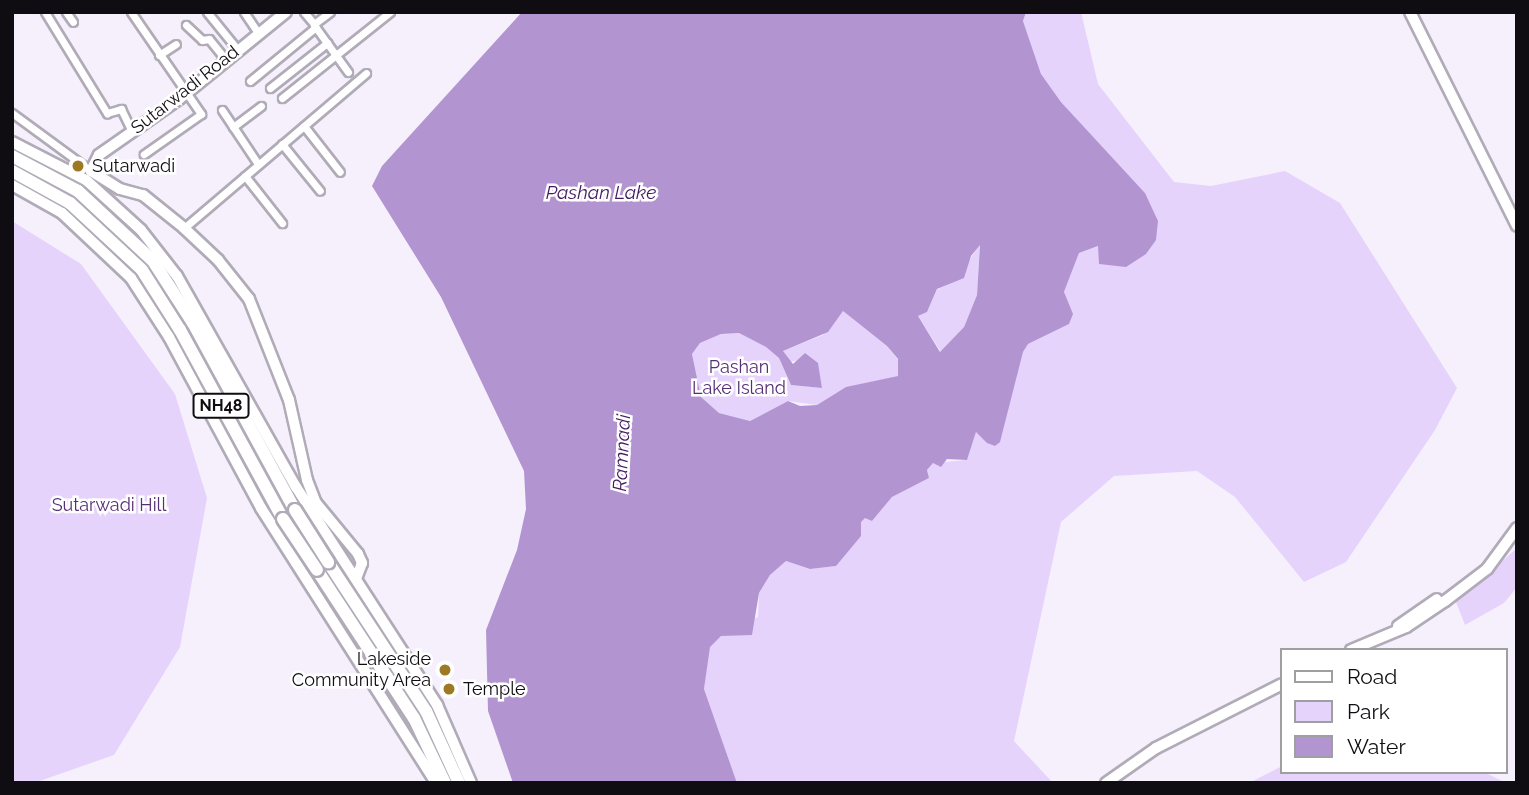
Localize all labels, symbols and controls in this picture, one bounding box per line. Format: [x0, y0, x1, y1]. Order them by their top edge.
street label: Sutarwadi Road [127, 41, 243, 139]
place label: Sutarwadi [92, 155, 175, 177]
marker: Sutarwadi [70, 158, 86, 174]
water label: Pashan Lake [546, 182, 656, 204]
park label: Pashan Lake Island [692, 357, 786, 400]
road number: NH48 [191, 394, 251, 418]
water label: Ramnadi [609, 414, 635, 492]
park label: Sutarwadi Hill [52, 494, 166, 516]
legend [1280, 648, 1508, 774]
place label: Lakeside Community Area [291, 649, 431, 692]
marker: Lakeside Community Area [437, 662, 453, 678]
text: Road [1347, 664, 1397, 689]
place label: Temple [463, 678, 526, 700]
marker: Temple [441, 681, 457, 697]
text: Park [1347, 699, 1390, 724]
text: Water [1347, 734, 1406, 759]

